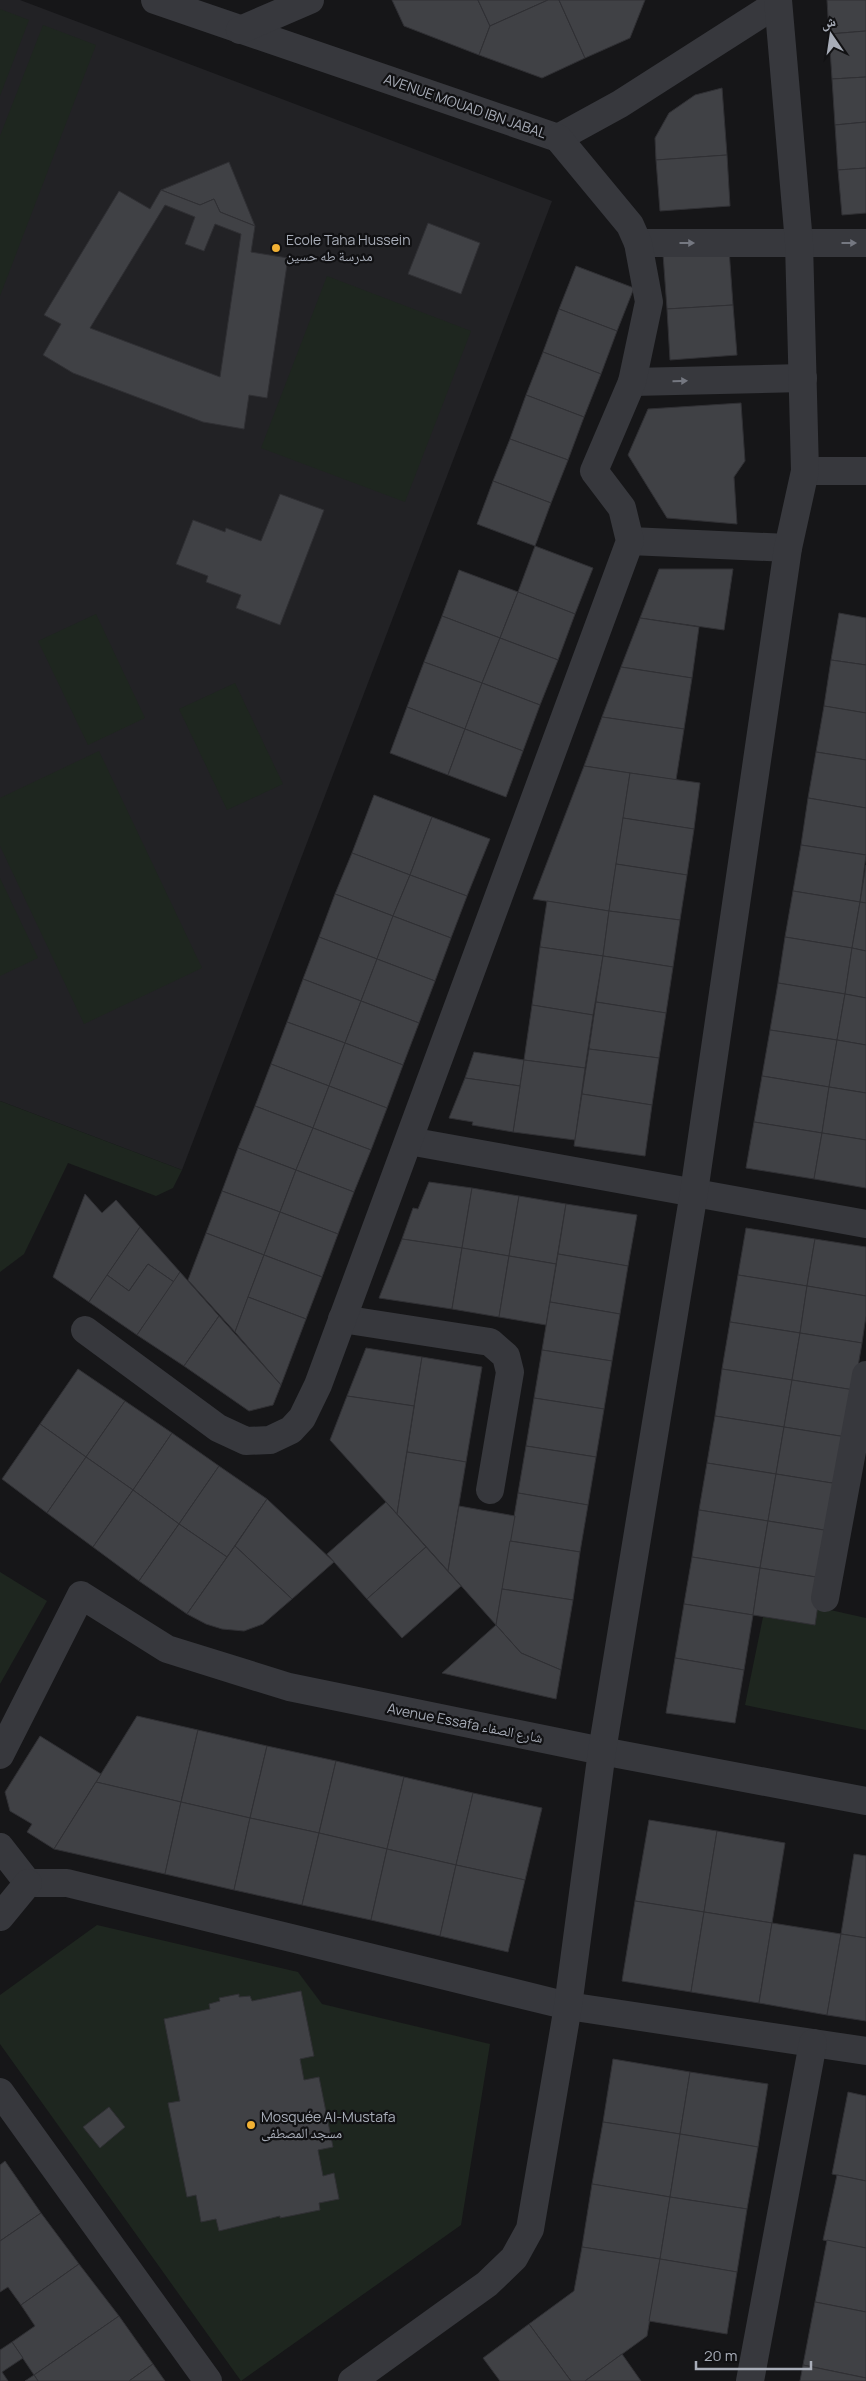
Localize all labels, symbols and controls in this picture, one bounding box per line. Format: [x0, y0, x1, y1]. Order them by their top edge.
north arrow [806, 10, 856, 60]
text: ش [819, 11, 837, 33]
street label: AVENUE MOUAD IBN JABAL [381, 69, 549, 142]
place label: Ecole Taha Hussein مدرسة طه حسين [286, 230, 410, 265]
one-way arrow [679, 239, 695, 247]
one-way arrow [842, 239, 858, 247]
marker: Ecole Taha Hussein مدرسة طه حسين [270, 242, 282, 254]
one-way arrow [673, 377, 689, 385]
street label: Avenue Essafa شارع الصفاء [385, 1698, 545, 1748]
place label: Mosquée Al-Mustafa مسجد المصطفى [261, 2107, 395, 2142]
marker: Mosquée Al-Mustafa مسجد المصطفى [245, 2119, 257, 2131]
scale bar [696, 2338, 811, 2370]
text: 20 m [704, 2345, 737, 2366]

